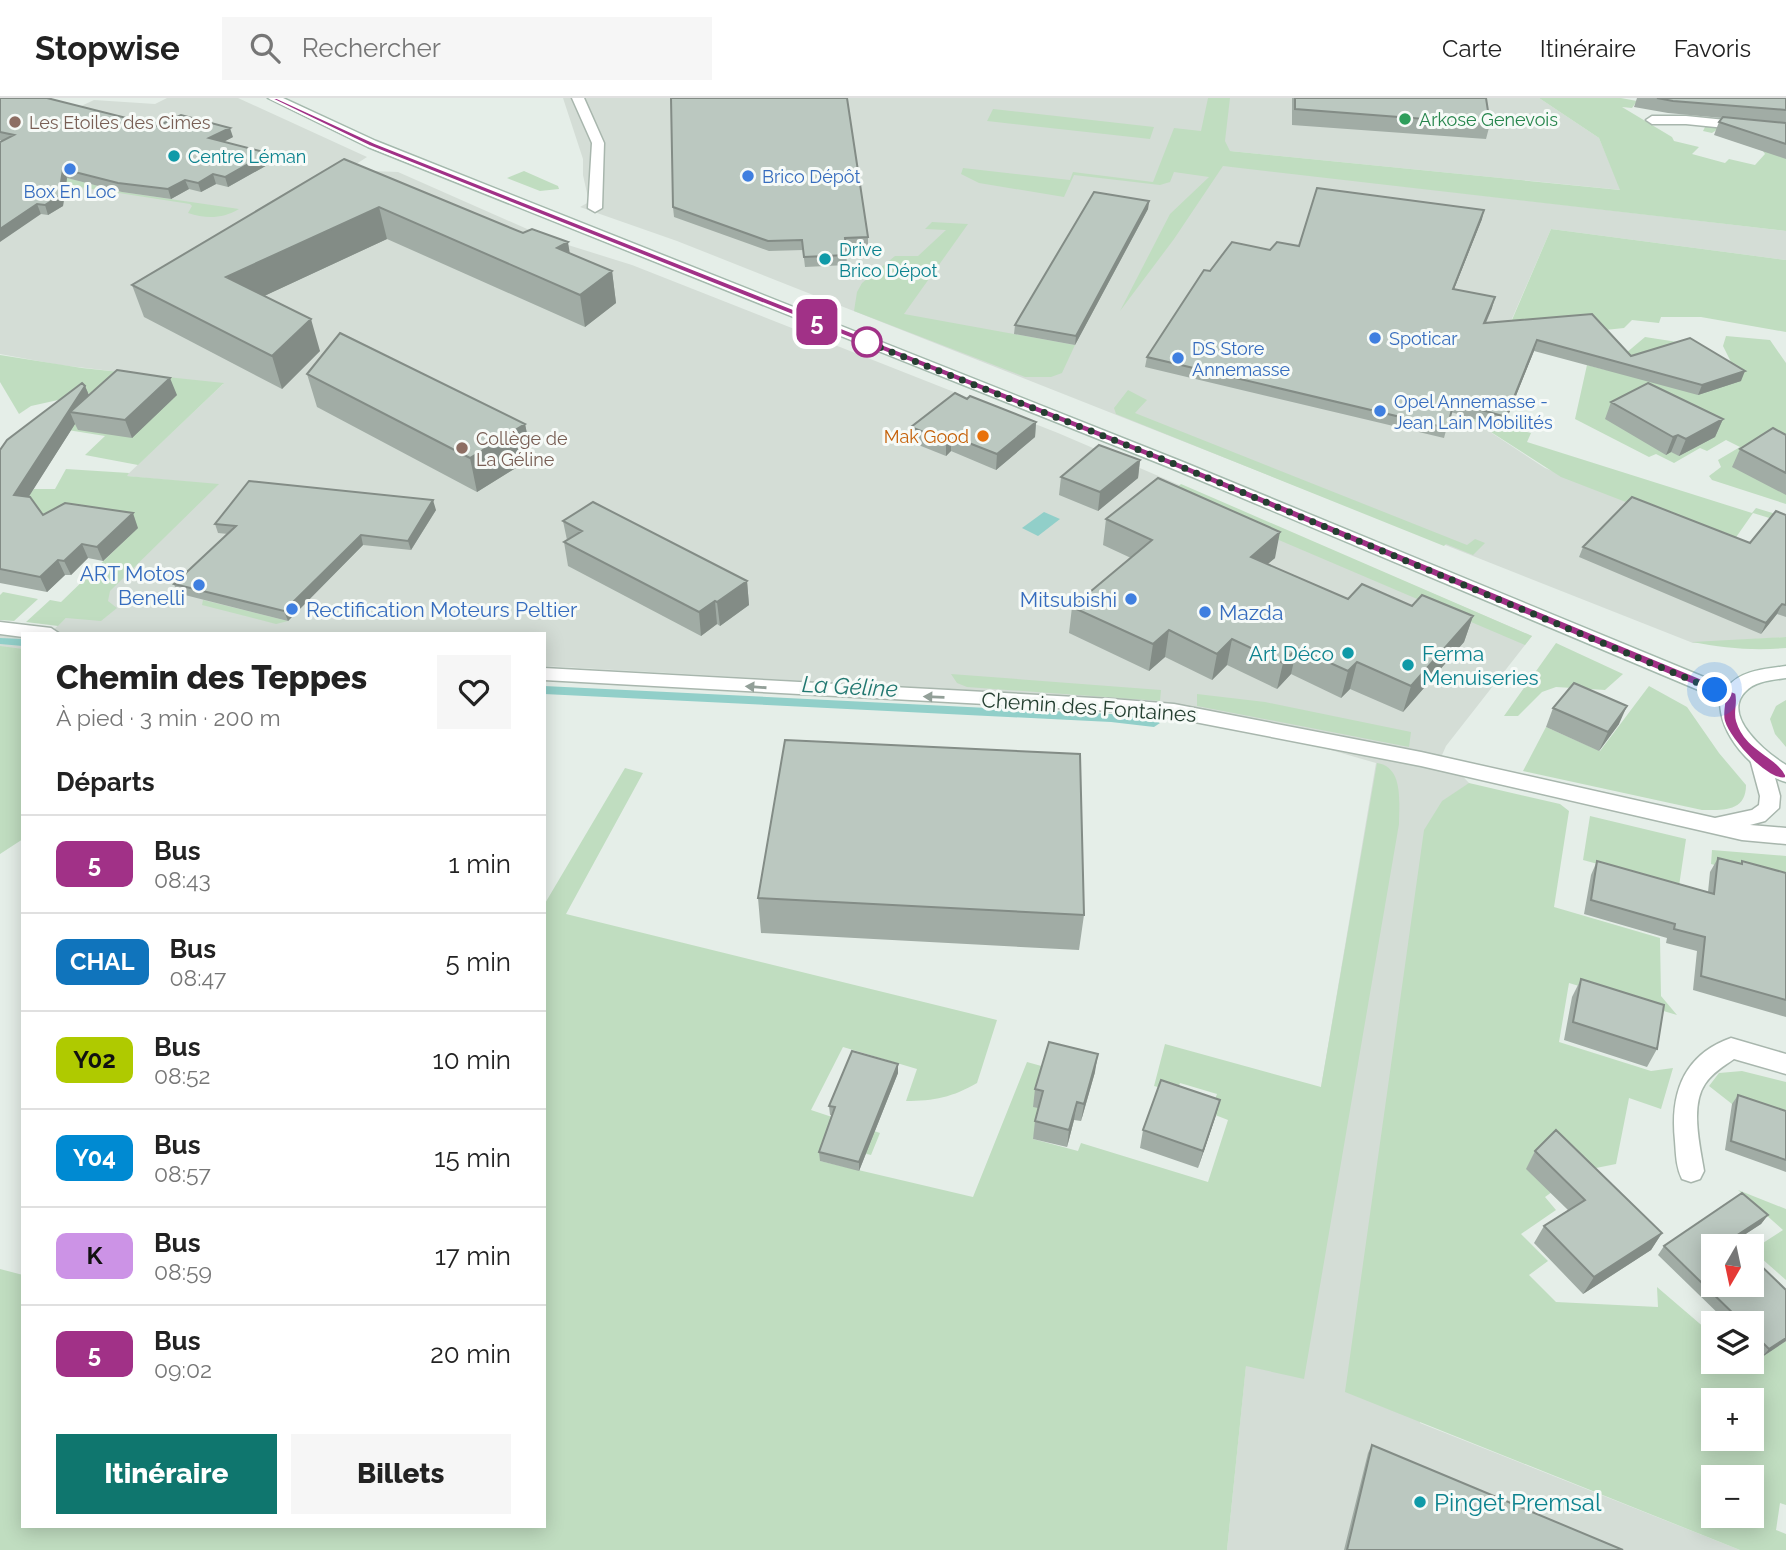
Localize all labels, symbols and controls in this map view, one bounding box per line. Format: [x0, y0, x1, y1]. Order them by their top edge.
search box [222, 17, 712, 80]
text: Stopwise [35, 29, 180, 68]
icon: search [246, 29, 284, 67]
text: Rechercher [302, 33, 441, 63]
text: Carte [1442, 34, 1502, 63]
text: Itinéraire [1540, 34, 1636, 63]
text: Favoris [1674, 34, 1751, 63]
place label: Arkose Genevois [1419, 109, 1558, 130]
marker: Arkose Genevois [1397, 111, 1413, 127]
place label: Les Etoiles des Cimes [29, 112, 211, 133]
marker: Les Etoiles des Cimes [7, 114, 23, 130]
place label: Centre Léman [188, 146, 306, 167]
marker: Centre Léman [166, 148, 182, 164]
marker: Box En Loc [62, 161, 78, 177]
place label: Brico Dépôt [762, 166, 860, 187]
marker: Brico Dépôt [740, 168, 756, 184]
place label: Box En Loc [24, 181, 117, 202]
place label: Drive Brico Dépot [839, 239, 937, 281]
marker: Drive Brico Dépot [817, 251, 833, 267]
line badge: 5 [794, 299, 840, 345]
text: 5 [810, 307, 824, 336]
unlabelled marker [852, 327, 882, 357]
place label: Spoticar [1389, 328, 1458, 349]
marker: Spoticar [1367, 330, 1383, 346]
place label: DS Store Annemasse [1192, 338, 1290, 380]
marker: DS Store Annemasse [1170, 350, 1186, 366]
place label: Opel Annemasse - Jean Lain Mobilités [1394, 391, 1553, 433]
marker: Opel Annemasse - Jean Lain Mobilités [1372, 403, 1388, 419]
place label: Mak Good [884, 426, 969, 447]
place label: Collège de La Géline [476, 428, 568, 470]
marker: Mak Good [975, 428, 991, 444]
marker: Collège de La Géline [454, 440, 470, 456]
place label: ART Motos Benelli [80, 561, 185, 610]
marker: ART Motos Benelli [191, 577, 207, 593]
place label: Mitsubishi [1020, 587, 1117, 612]
marker: Mitsubishi [1123, 591, 1139, 607]
place label: Rectification Moteurs Peltier [306, 597, 578, 622]
place label: Mazda [1219, 600, 1283, 625]
marker: Rectification Moteurs Peltier [284, 601, 300, 617]
marker: Mazda [1197, 604, 1213, 620]
place label: Art Déco [1249, 641, 1334, 666]
place label: Ferma Menuiseries [1422, 641, 1539, 690]
marker: Art Déco [1340, 645, 1356, 661]
button: heart [437, 655, 511, 729]
marker: Ferma Menuiseries [1400, 657, 1416, 673]
text: Chemin des Teppes [56, 658, 367, 697]
water label: La Géline [801, 670, 899, 702]
your location [1697, 672, 1732, 707]
one-way arrow [745, 681, 767, 692]
street label: Chemin des Fontaines [981, 687, 1197, 727]
one-way arrow [923, 691, 945, 702]
text: À pied · 3 min · 200 m [56, 704, 281, 731]
text: Départs [56, 767, 155, 797]
text: Bus [154, 836, 201, 866]
text: 5 [88, 849, 101, 878]
text: 1 min [449, 849, 511, 879]
text: 08:43 [154, 866, 211, 893]
text: Bus [170, 934, 216, 964]
text: CHAL [70, 947, 135, 976]
text: 5 min [445, 947, 511, 977]
text: 08:47 [170, 964, 226, 991]
text: Bus [154, 1032, 201, 1062]
text: Y02 [73, 1045, 116, 1074]
text: 10 min [433, 1045, 511, 1075]
text: 08:52 [154, 1062, 211, 1089]
text: Bus [154, 1130, 201, 1160]
text: Y04 [73, 1143, 116, 1172]
text: 15 min [434, 1143, 511, 1173]
text: 08:57 [154, 1160, 211, 1187]
text: Bus [154, 1228, 201, 1258]
north arrow [1701, 1234, 1764, 1297]
map controls [1701, 1234, 1764, 1528]
text: K [86, 1241, 103, 1270]
text: 17 min [435, 1241, 511, 1271]
text: 08:59 [154, 1258, 212, 1285]
button: layers [1701, 1311, 1764, 1374]
text: Bus [154, 1326, 201, 1356]
text: 5 [88, 1339, 101, 1368]
text: 20 min [430, 1339, 511, 1369]
text: 09:02 [154, 1356, 212, 1383]
button: + [1701, 1388, 1764, 1451]
button: Itinéraire [56, 1434, 277, 1514]
button: Billets [291, 1434, 511, 1514]
button: − [1701, 1465, 1764, 1528]
place label: Pinget Premsal [1434, 1488, 1602, 1517]
marker: Pinget Premsal [1412, 1494, 1428, 1510]

